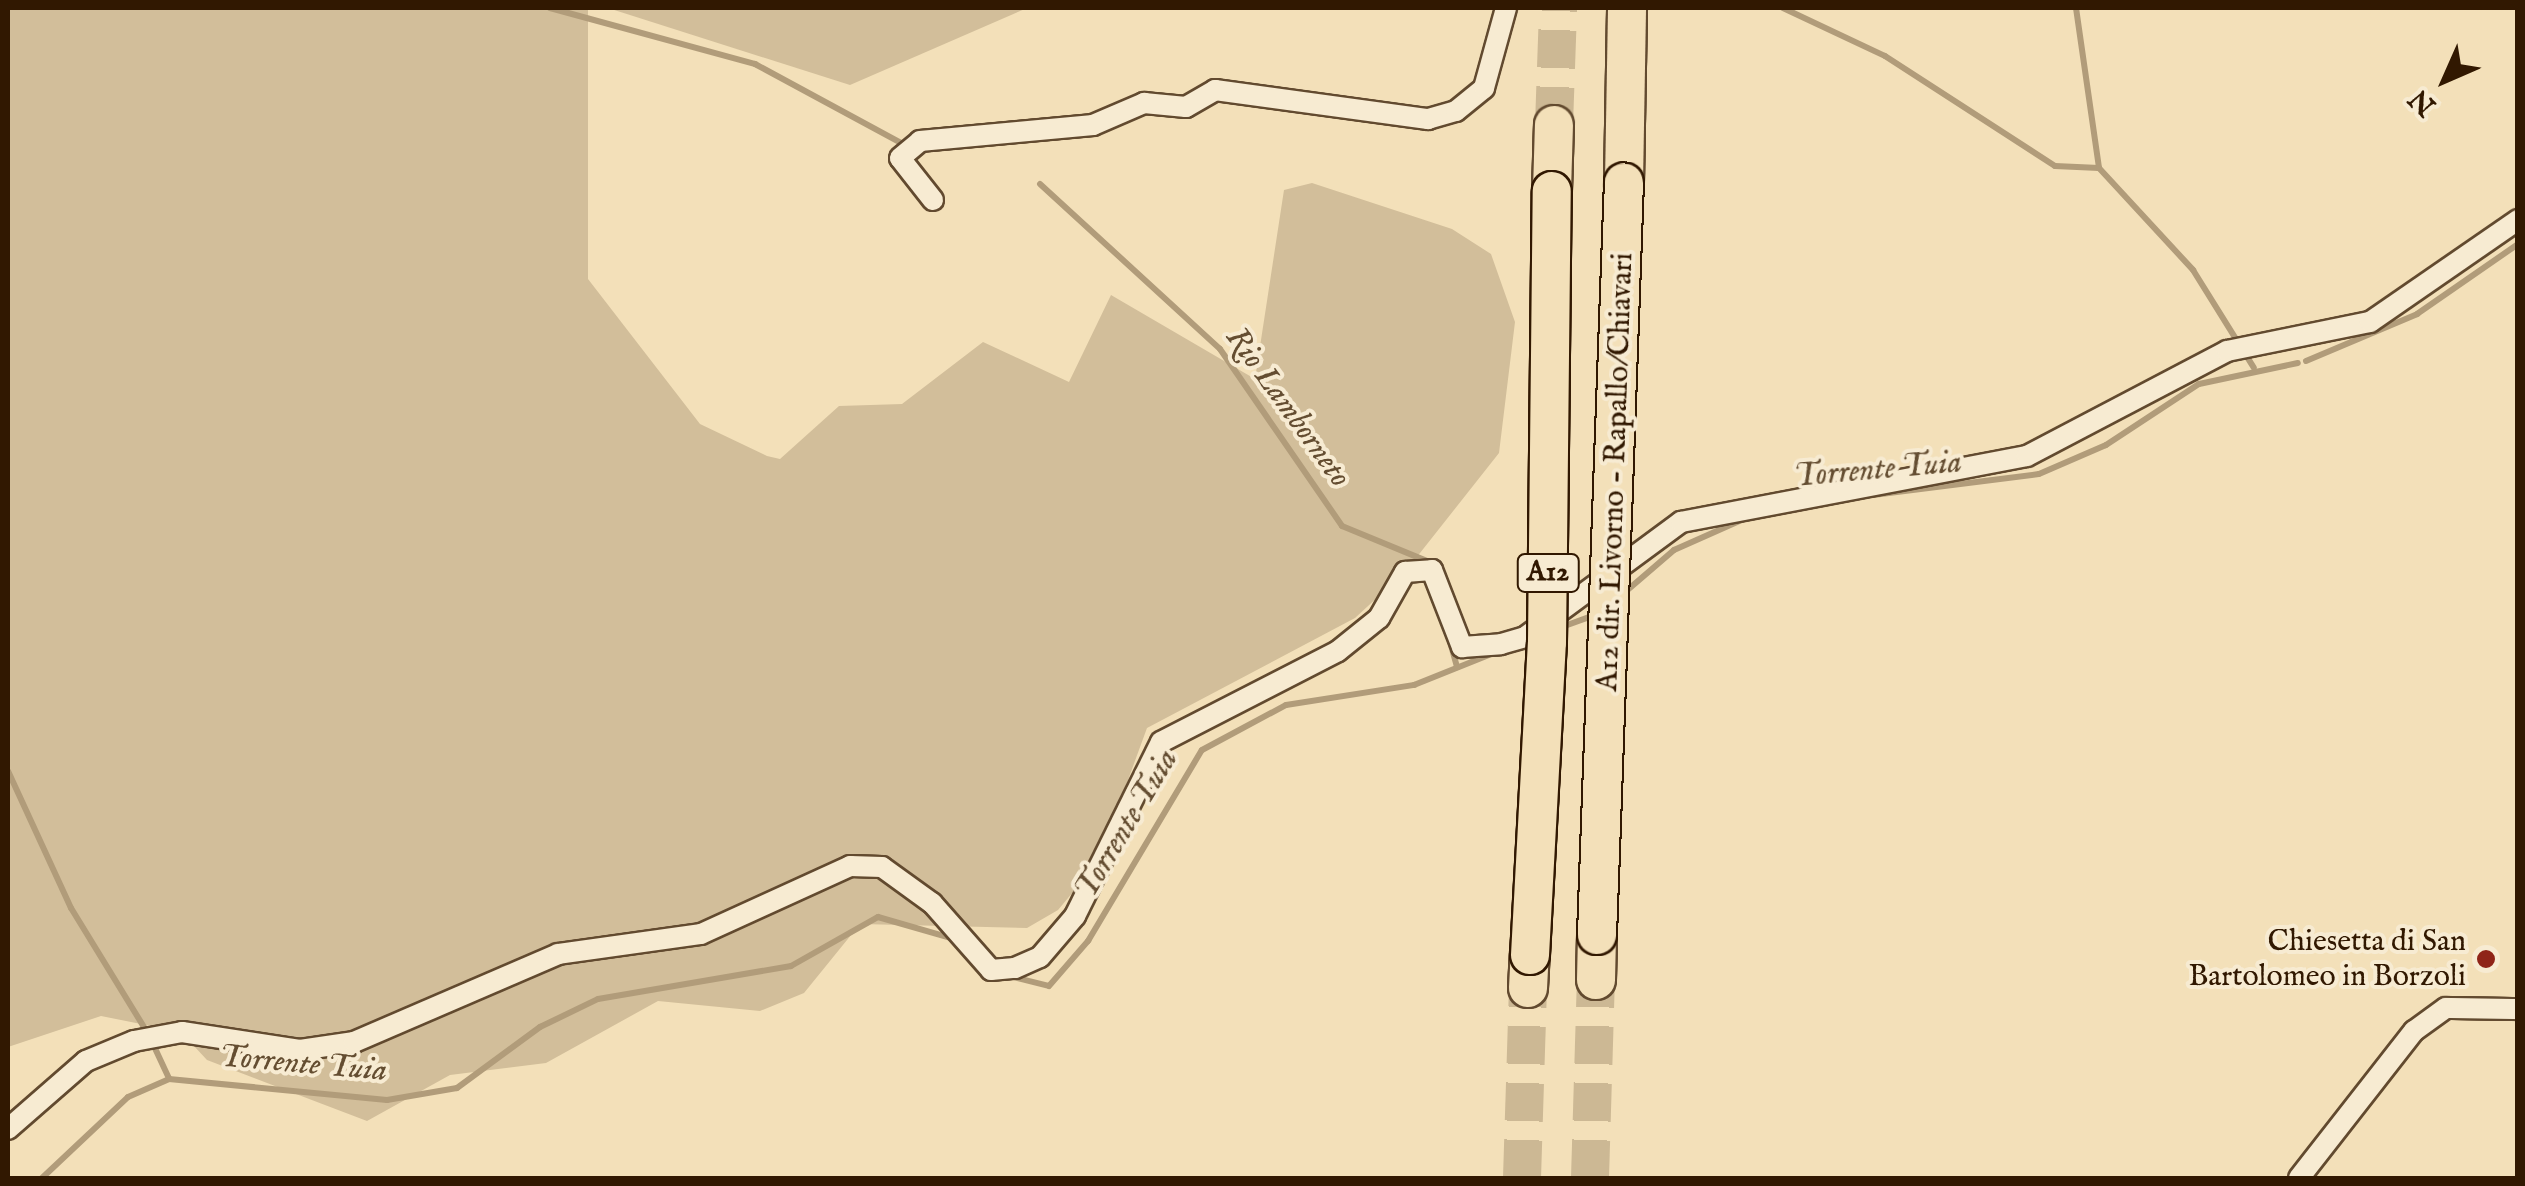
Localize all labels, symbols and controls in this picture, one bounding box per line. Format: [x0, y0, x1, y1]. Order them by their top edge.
north arrow [2395, 30, 2495, 130]
text: N [2402, 81, 2444, 123]
street label: A12 dir. Livorno - Rapallo/Chiavari [1590, 252, 1642, 692]
water label: Rio Lamborneto [1216, 320, 1358, 496]
water label: Torrente Tuia [1793, 445, 1963, 497]
road number: A12 [1516, 550, 1580, 596]
water label: Torrente Tuia [1068, 743, 1188, 907]
place label: Chiesetta di San Bartolomeo in Borzoli [2188, 924, 2466, 994]
marker: Chiesetta di San Bartolomeo in Borzoli [2475, 948, 2497, 970]
water label: Torrente Tuia [218, 1039, 388, 1091]

